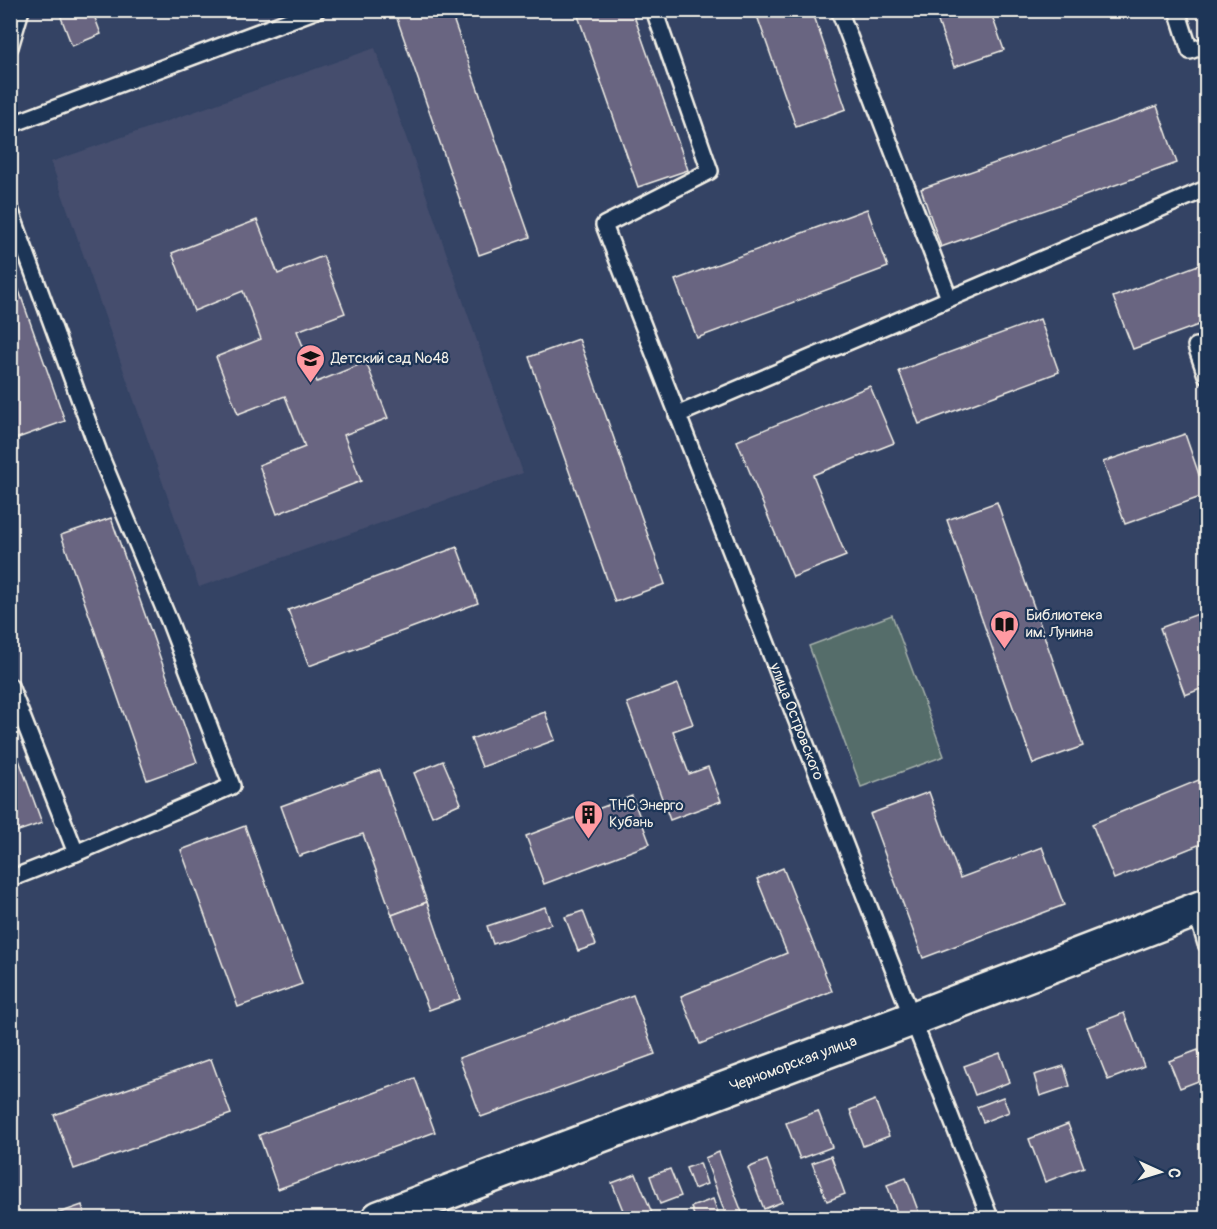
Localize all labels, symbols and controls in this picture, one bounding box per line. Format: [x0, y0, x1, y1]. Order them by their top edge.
school or university icon: Детский сад №48 [294, 342, 326, 384]
place label: Детский сад №48 [330, 349, 449, 368]
place label: Библиотека им. Лунина [1026, 606, 1103, 642]
library icon: Библиотека им. Лунина [989, 608, 1021, 650]
street label: улица Островского [765, 659, 828, 783]
place label: ТНС Энерго Кубань [609, 796, 683, 832]
building icon: ТНС Энерго Кубань [572, 798, 604, 840]
street label: Черноморская улица [727, 1031, 859, 1096]
north arrow [1130, 1142, 1190, 1202]
text: С [1164, 1167, 1184, 1179]

